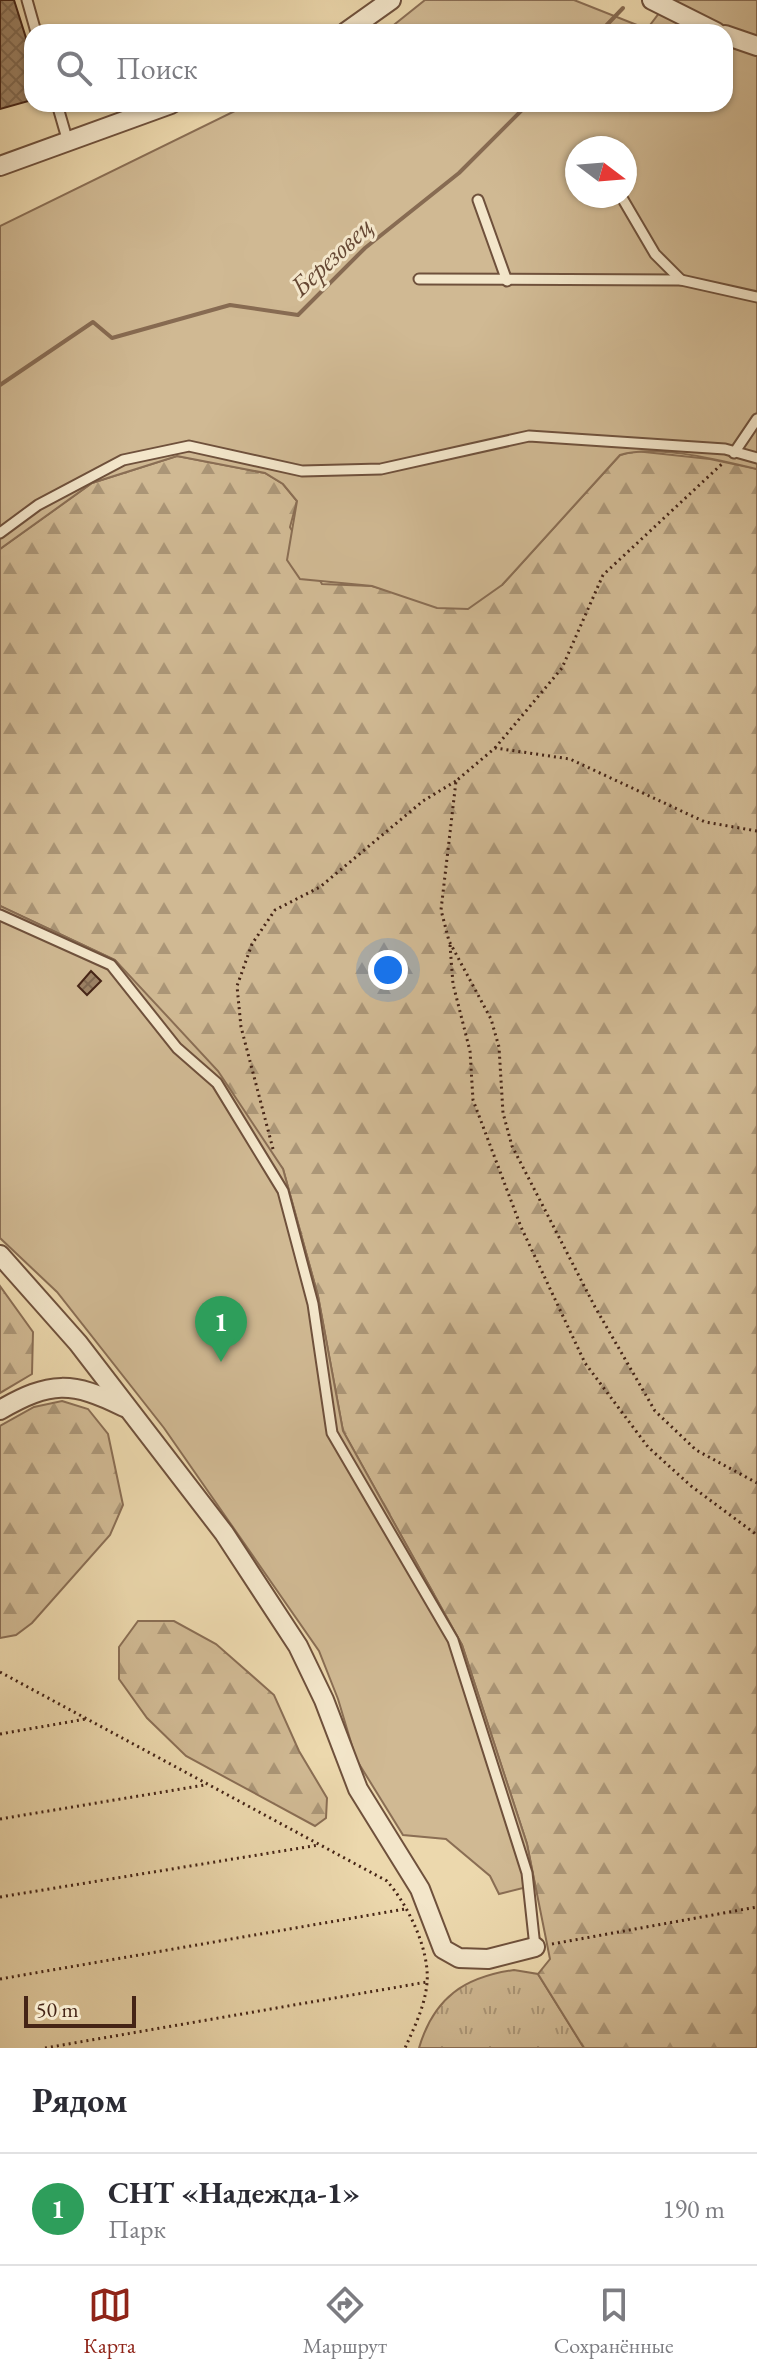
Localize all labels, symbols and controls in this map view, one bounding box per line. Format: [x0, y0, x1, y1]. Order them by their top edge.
search box [24, 24, 733, 112]
icon: search [52, 46, 96, 90]
text: Поиск [116, 49, 198, 88]
north arrow [565, 136, 637, 208]
water label: Березовец [281, 208, 380, 305]
your location [368, 950, 408, 990]
pin: 1 [195, 1296, 247, 1362]
scale bar [24, 1992, 136, 2028]
text: 50 m [36, 1995, 79, 2024]
text: Рядом [32, 2078, 127, 2122]
text: СНТ «Надежда-1» [108, 2173, 360, 2212]
text: 1 [51, 2192, 65, 2226]
text: 190 m [662, 2192, 725, 2226]
text: Парк [108, 2212, 166, 2246]
tab: Карта [83, 2283, 136, 2360]
tab: Маршрут [303, 2283, 387, 2360]
tab: Сохранённые [554, 2283, 674, 2360]

